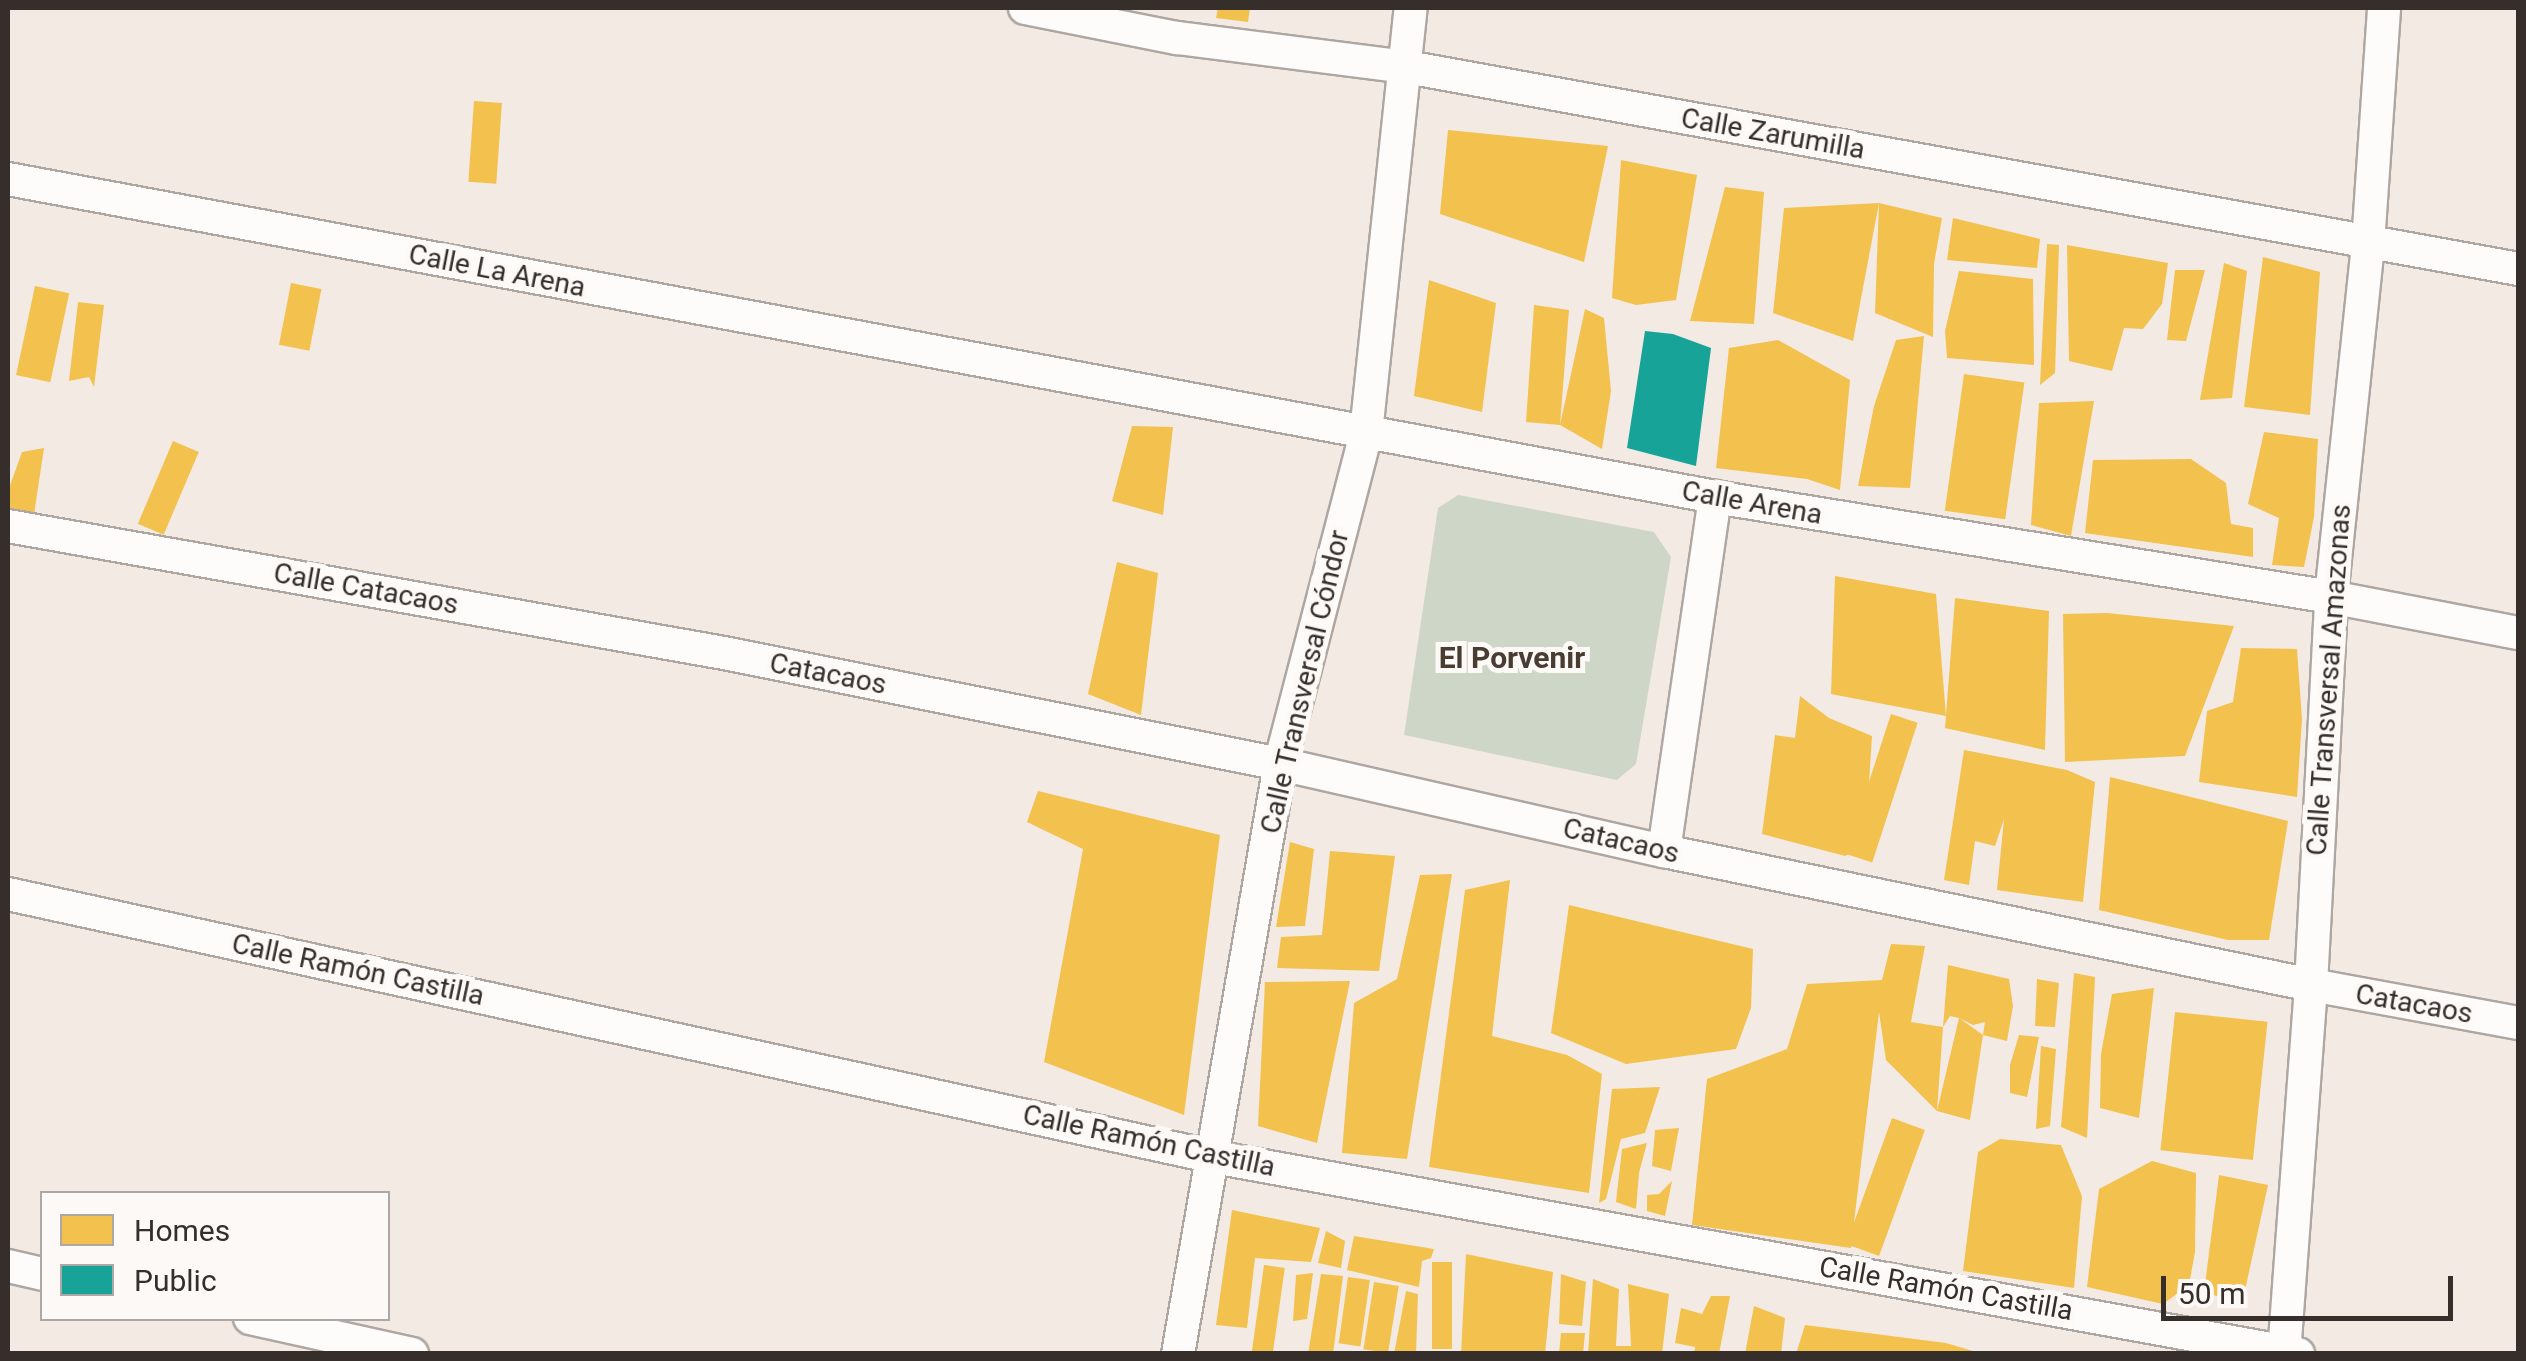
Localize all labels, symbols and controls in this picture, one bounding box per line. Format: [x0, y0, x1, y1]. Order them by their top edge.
street label: Calle Zarumilla [1678, 101, 1868, 167]
street label: Calle La Arena [406, 237, 588, 305]
street label: Calle Arena [1679, 474, 1825, 532]
street label: Calle Transversal Amazonas [2300, 503, 2358, 857]
street label: Calle Transversal Cóndor [1254, 527, 1356, 837]
street label: Calle Catacaos [271, 556, 461, 622]
district label: El Porvenir [1439, 640, 1585, 676]
street label: Catacaos [767, 646, 889, 702]
street label: Catacaos [1560, 811, 1682, 871]
street label: Calle Ramón Castilla [229, 927, 487, 1013]
street label: Catacaos [2353, 977, 2475, 1031]
street label: Calle Ramón Castilla [1020, 1098, 1278, 1184]
legend [40, 1191, 390, 1321]
text: Homes [134, 1213, 230, 1248]
street label: Calle Ramón Castilla [1817, 1250, 2075, 1328]
scale bar [2166, 1256, 2458, 1318]
text: Public [134, 1263, 217, 1298]
text: 50 m [2178, 1276, 2245, 1311]

